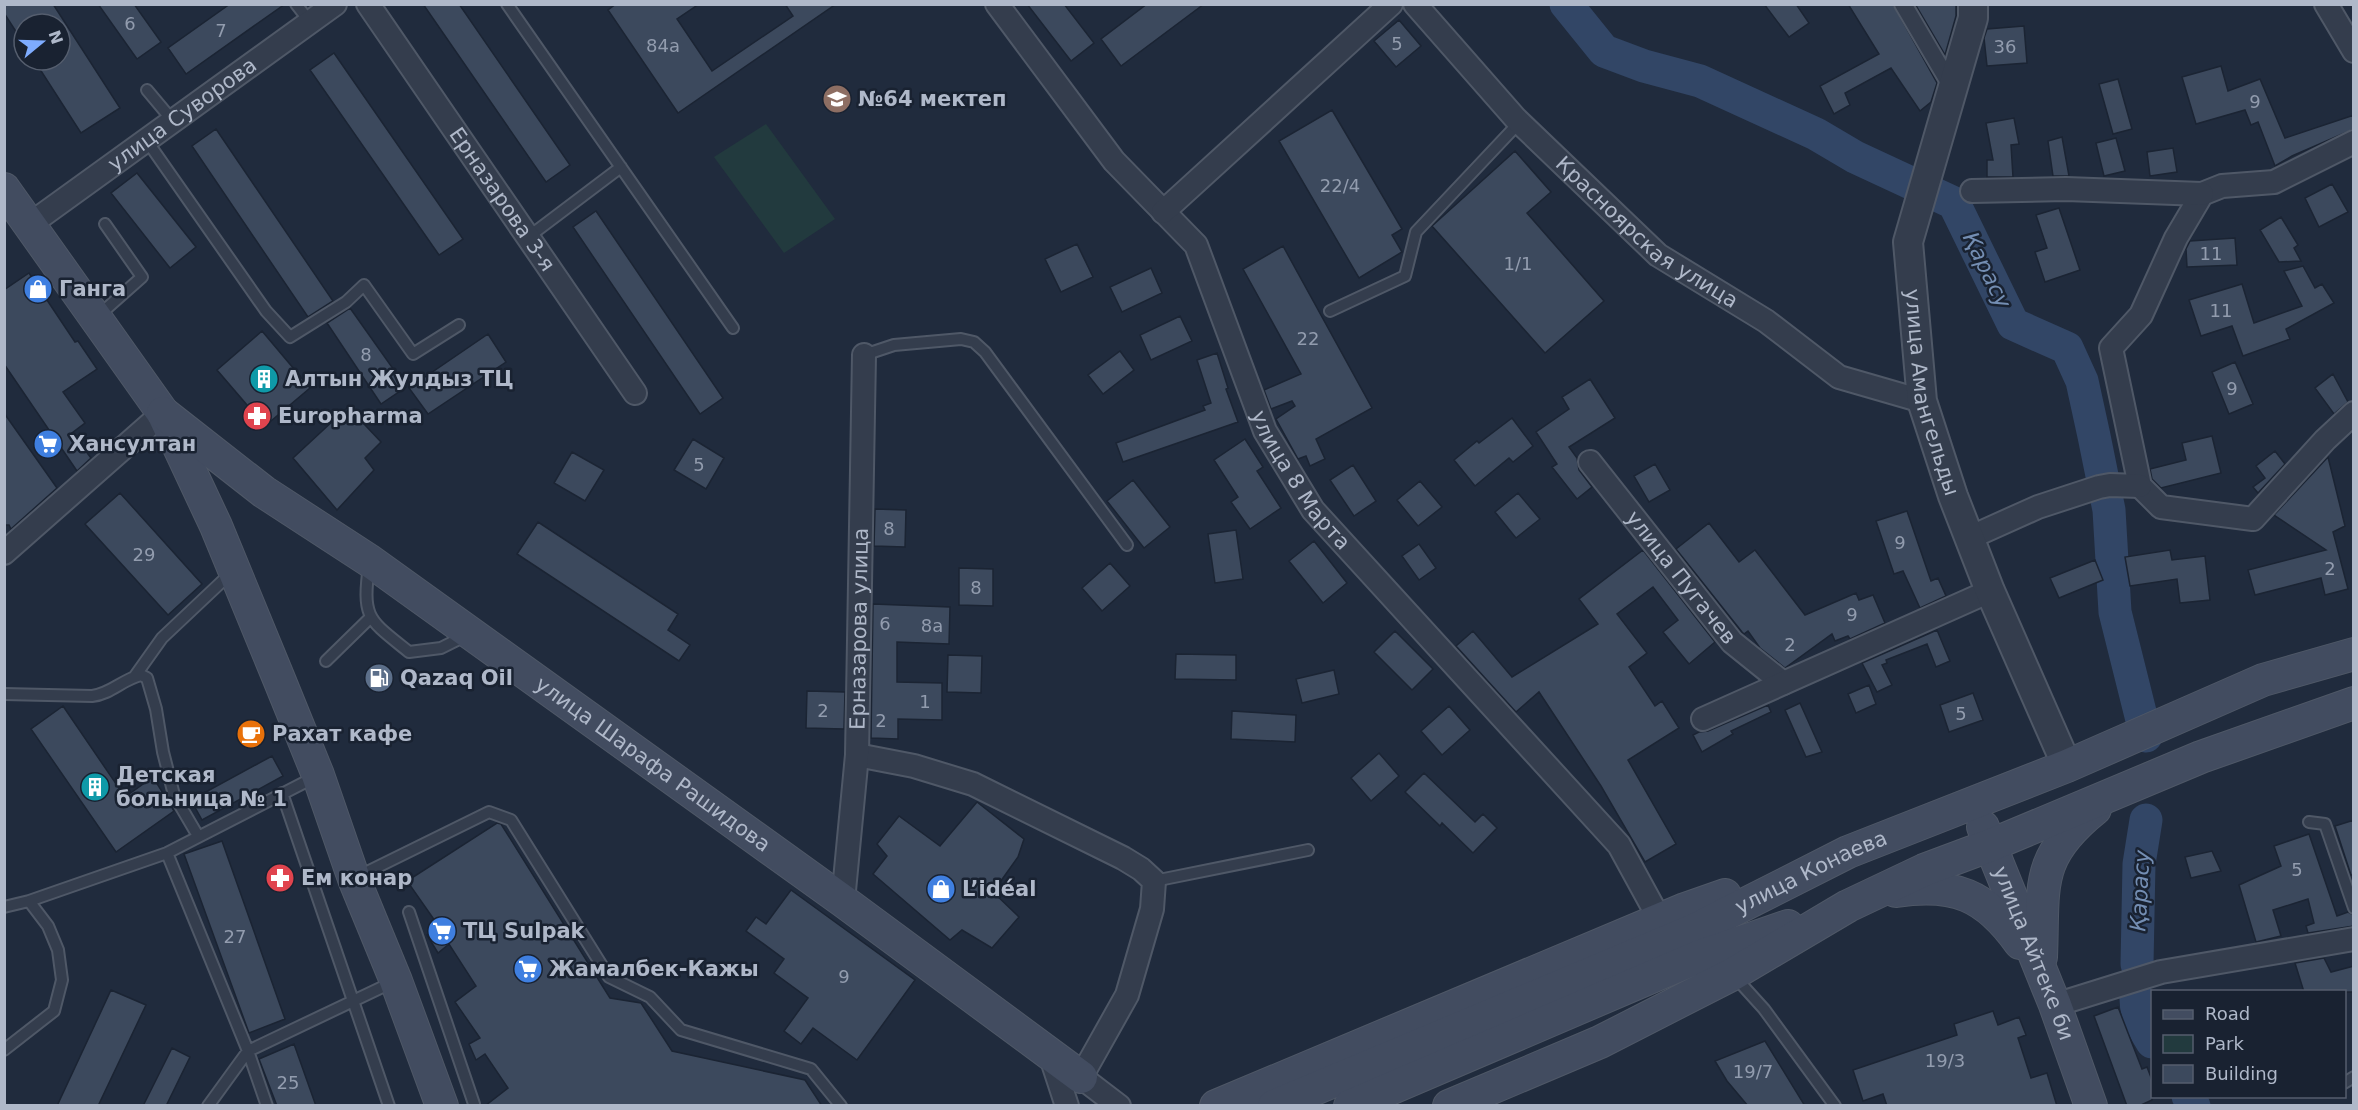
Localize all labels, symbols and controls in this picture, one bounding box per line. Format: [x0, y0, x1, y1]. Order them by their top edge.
north arrow [12, 12, 72, 72]
house number: 6 [124, 13, 136, 34]
house number: 7 [215, 20, 227, 41]
text: N [45, 28, 67, 47]
house number: 5 [1391, 33, 1403, 54]
house number: 84а [646, 35, 680, 56]
house number: 36 [1994, 36, 2016, 57]
street label: улица Суворова [103, 53, 261, 176]
school or university icon: №64 мектеп [821, 83, 853, 115]
place label: №64 мектеп [858, 87, 1006, 111]
house number: 9 [2249, 91, 2261, 112]
street label: Ерназарова 3-я [444, 123, 560, 276]
street label: Красноярская улица [1551, 152, 1742, 313]
house number: 22/4 [1320, 175, 1360, 196]
water label: Қарасу [1958, 228, 2017, 313]
house number: 11 [2200, 243, 2222, 264]
house number: 1/1 [1504, 253, 1532, 274]
shop icon: Ганга [22, 273, 54, 305]
place label: Ганга [59, 277, 126, 301]
street label: улица Амангельды [1900, 288, 1964, 499]
house number: 11 [2210, 300, 2232, 321]
house number: 22 [1297, 328, 1319, 349]
house number: 8 [360, 344, 372, 365]
building icon: Алтын Жулдыз ТЦ [248, 363, 280, 395]
place label: Алтын Жулдыз ТЦ [285, 367, 514, 391]
house number: 9 [2226, 378, 2238, 399]
pharmacy icon: Europharma [241, 400, 273, 432]
place label: Europharma [278, 404, 423, 428]
street label: улица 8 Марта [1246, 407, 1355, 555]
supermarket icon: Хансултан [32, 428, 64, 460]
place label: Хансултан [69, 432, 196, 456]
house number: 5 [693, 454, 705, 475]
street label: улица Пугачев [1621, 506, 1741, 649]
house number: 8 [883, 518, 895, 539]
street label: Ерназарова улица [845, 527, 873, 730]
house number: 9 [1894, 532, 1906, 553]
house number: 29 [133, 544, 155, 565]
house number: 2 [2324, 558, 2336, 579]
house number: 8 [970, 577, 982, 598]
house number: 9 [1846, 604, 1858, 625]
house number: 6 [879, 613, 891, 634]
house number: 8а [921, 615, 943, 636]
house number: 2 [1784, 634, 1796, 655]
fuel station icon: Qazaq Oil [363, 662, 395, 694]
place label: Qazaq Oil [400, 666, 513, 690]
street label: улица Шарафа Рашидова [531, 672, 775, 857]
house number: 1 [919, 691, 931, 712]
house number: 2 [817, 700, 829, 721]
house number: 5 [1955, 703, 1967, 724]
house number: 2 [875, 710, 887, 731]
cafe icon: Рахат кафе [235, 718, 267, 750]
place label: Рахат кафе [272, 722, 412, 746]
place label: Детская больница № 1 [116, 763, 287, 811]
building icon: Детская больница № 1 [79, 771, 111, 803]
street label: улица Конаева [1731, 826, 1891, 919]
water label: Қарасу [2125, 849, 2155, 932]
house number: 5 [2291, 859, 2303, 880]
pharmacy icon: Ем конар [264, 862, 296, 894]
street label: улица Айтеке би [1988, 863, 2079, 1044]
place label: Ем конар [301, 866, 412, 890]
shop icon: L’idéal [925, 873, 957, 905]
place label: L’idéal [962, 877, 1036, 901]
supermarket icon: ТЦ Sulpak [426, 915, 458, 947]
place label: ТЦ Sulpak [463, 919, 586, 943]
house number: 27 [224, 926, 246, 947]
supermarket icon: Жамалбек-Кажы [512, 953, 544, 985]
place label: Жамалбек-Кажы [549, 957, 759, 981]
house number: 9 [838, 966, 850, 987]
legend [2151, 990, 2346, 1098]
text: Road [2205, 1003, 2250, 1024]
text: Park [2205, 1033, 2244, 1054]
house number: 19/3 [1925, 1050, 1965, 1071]
house number: 19/7 [1733, 1061, 1773, 1082]
text: Building [2205, 1063, 2278, 1084]
house number: 25 [277, 1072, 299, 1093]

